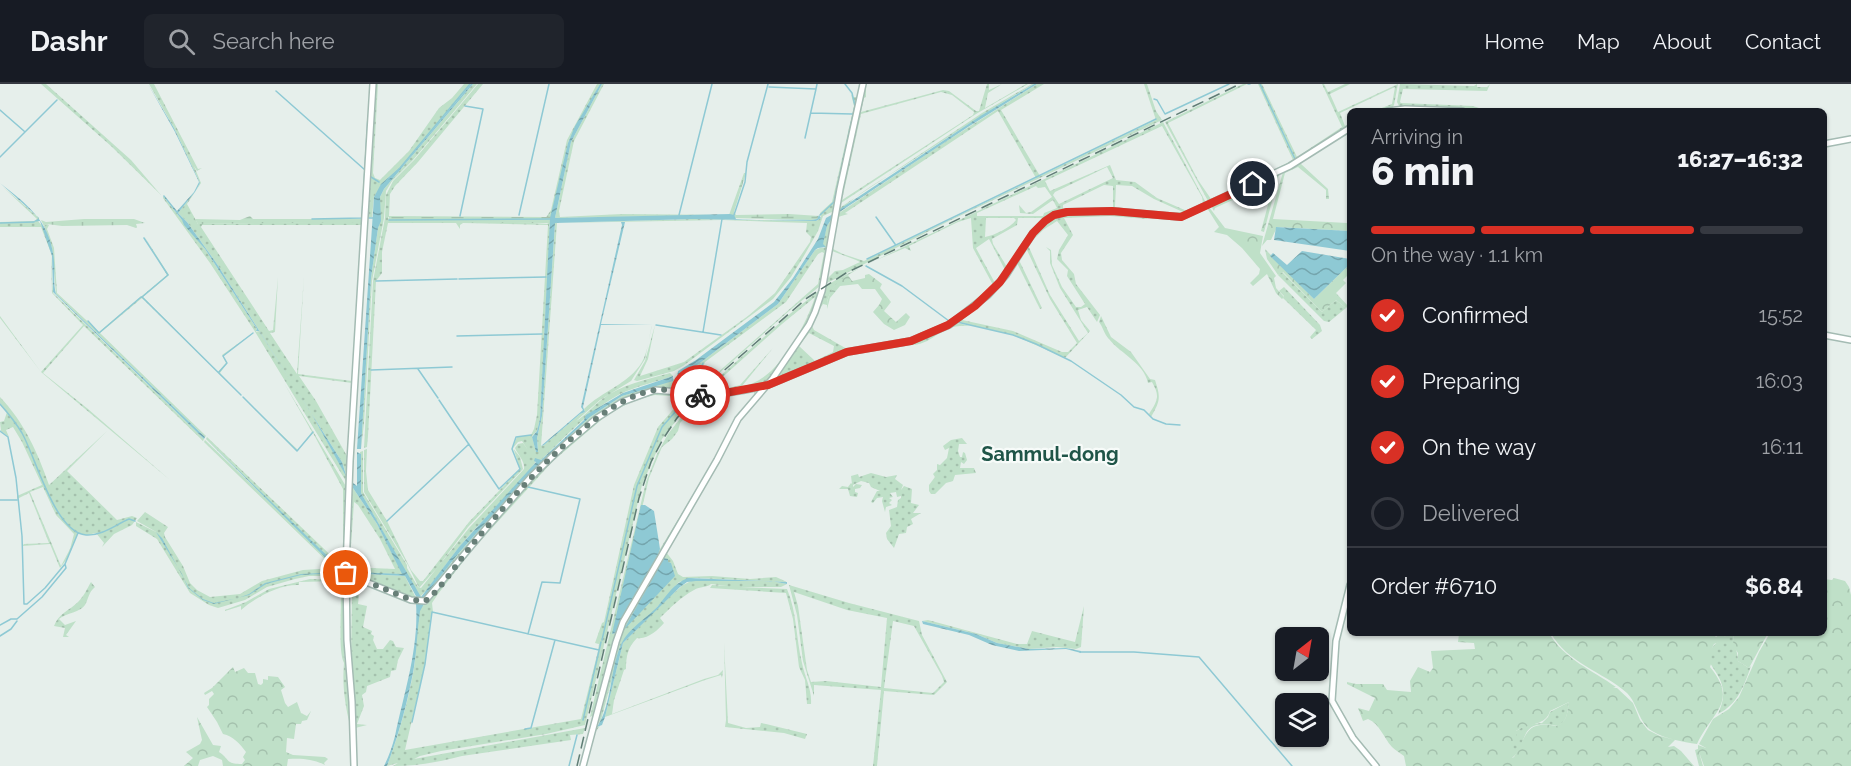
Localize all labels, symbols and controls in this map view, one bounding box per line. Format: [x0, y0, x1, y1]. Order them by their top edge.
search box [144, 14, 564, 68]
text: Dashr [30, 25, 108, 58]
icon: search [165, 25, 198, 58]
text: Search here [213, 28, 335, 54]
text: Home [1485, 29, 1544, 54]
text: Map [1577, 29, 1620, 54]
text: About [1653, 29, 1712, 54]
text: Contact [1745, 29, 1821, 54]
text: Arriving in [1371, 125, 1463, 149]
text: 16:27–16:32 [1678, 146, 1803, 172]
text: 6 min [1371, 148, 1475, 194]
pin [1227, 158, 1278, 209]
icon: home [1236, 167, 1269, 200]
text: On the way · 1.1 km [1371, 243, 1543, 267]
icon: check [1371, 299, 1404, 332]
text: Confirmed [1422, 302, 1529, 328]
text: 15:52 [1758, 303, 1803, 327]
courier [670, 365, 730, 425]
icon: check [1371, 365, 1404, 398]
text: Preparing [1422, 368, 1520, 394]
text: 16:03 [1756, 369, 1803, 393]
icon: bike [684, 379, 717, 412]
icon: check [1371, 431, 1404, 464]
text: On the way [1422, 434, 1536, 460]
text: 16:11 [1762, 435, 1803, 459]
district label: Sammul-dong [981, 442, 1119, 466]
text: Delivered [1422, 500, 1520, 526]
pin [320, 547, 371, 598]
icon: bag [329, 556, 362, 589]
text: Order #6710 [1371, 573, 1497, 599]
text: $6.84 [1745, 573, 1803, 599]
north arrow [1275, 627, 1329, 681]
map controls [1275, 627, 1329, 747]
button: layers [1275, 693, 1329, 747]

